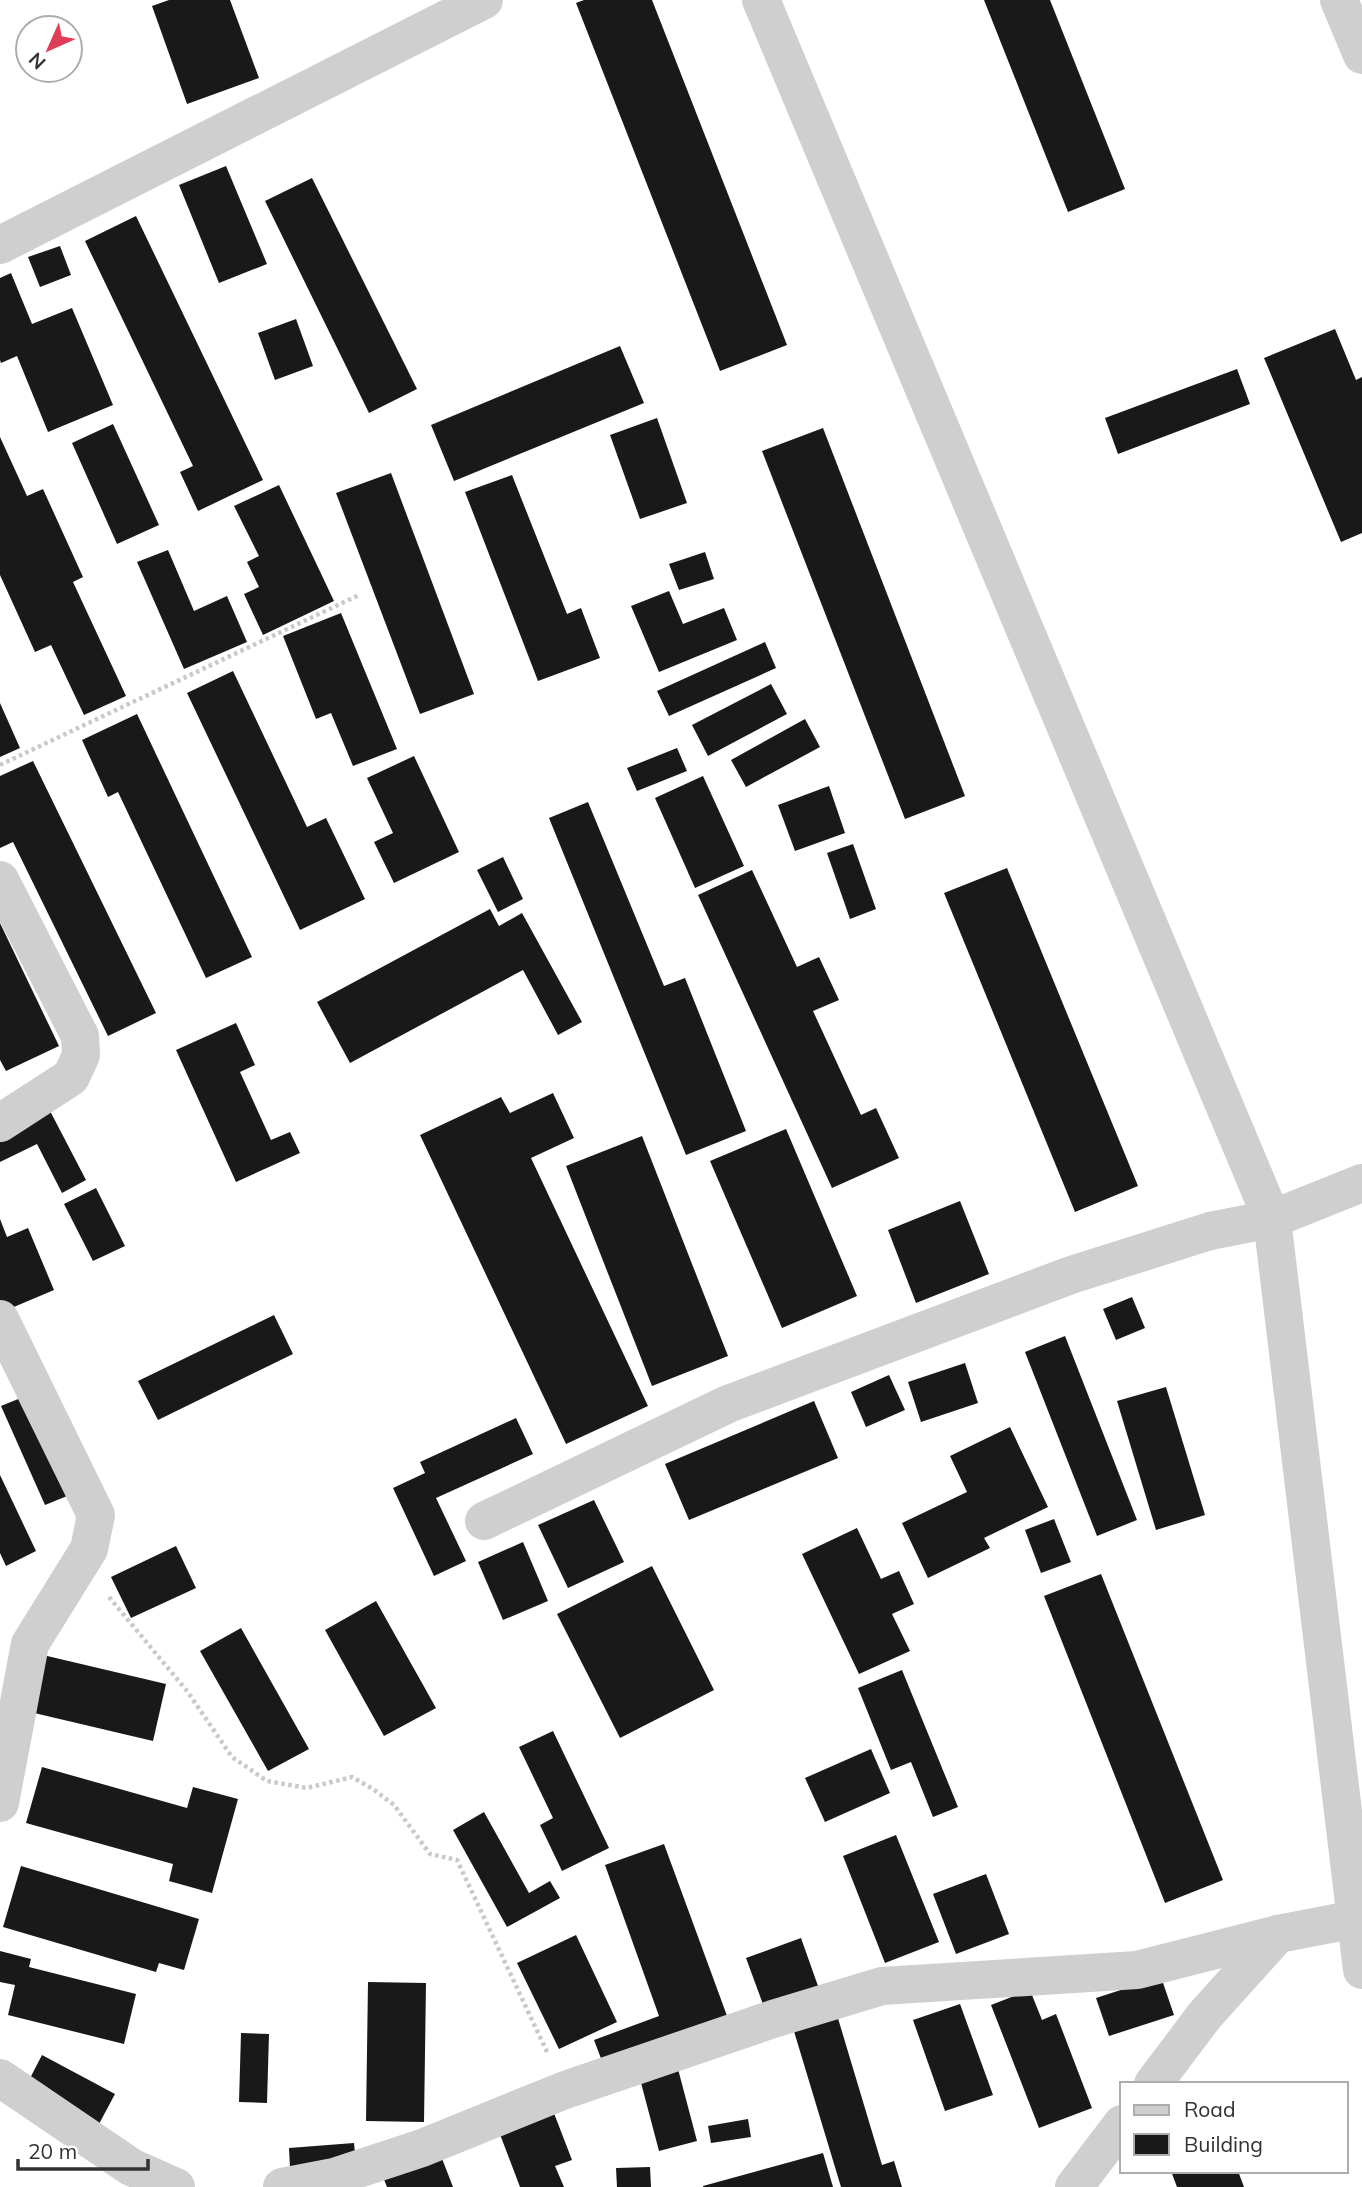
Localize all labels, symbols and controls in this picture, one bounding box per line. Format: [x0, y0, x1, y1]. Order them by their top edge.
north arrow [14, 14, 84, 84]
text: N [23, 47, 51, 75]
legend [1120, 2082, 1348, 2173]
text: Road [1184, 2096, 1235, 2122]
scale bar [18, 2128, 147, 2172]
text: Building [1184, 2131, 1263, 2157]
text: 20 m [28, 2138, 77, 2164]

